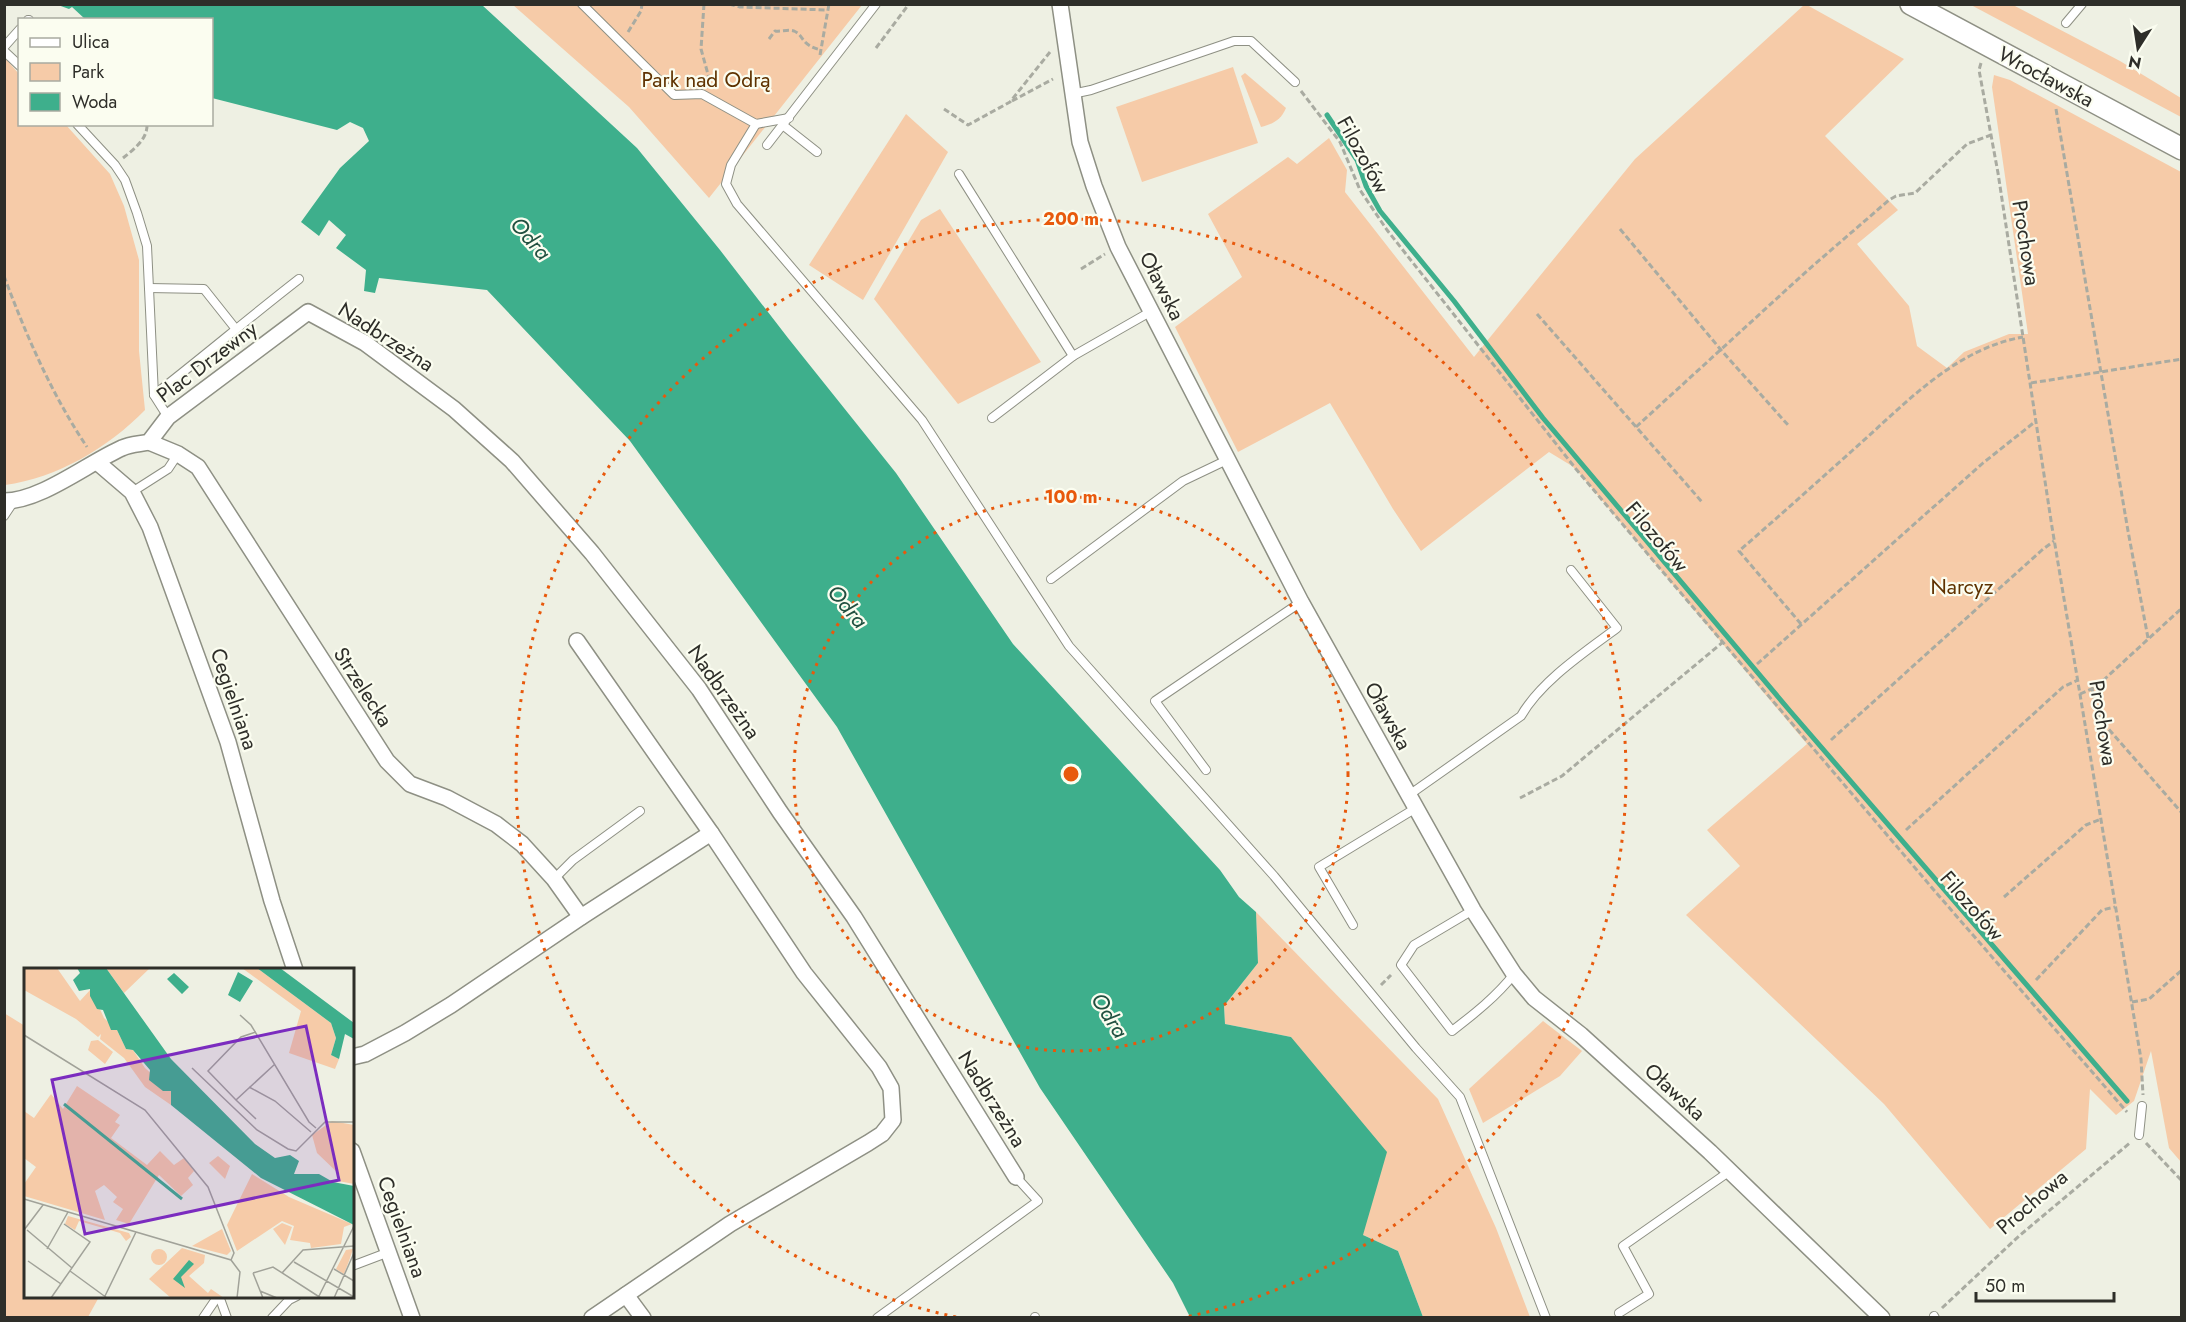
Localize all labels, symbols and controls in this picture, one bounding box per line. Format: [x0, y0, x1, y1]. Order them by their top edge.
legend [18, 18, 213, 126]
north arrow [2108, 18, 2168, 78]
text: Ulica [72, 29, 109, 55]
street label: Wrocławska [1993, 39, 2099, 115]
text: N [2126, 50, 2144, 75]
text: Park [72, 59, 104, 85]
park label: Park nad Odrą [641, 65, 771, 95]
text: Woda [72, 89, 117, 115]
street label: Filozofów [1329, 111, 1397, 200]
street label: Prochowa [2004, 198, 2048, 288]
text: 200 m [1043, 206, 1099, 232]
water label: Odra [503, 209, 559, 267]
street label: Oławska [1132, 246, 1192, 326]
street label: Nadbrzeżna [332, 295, 440, 379]
street label: Plac Drzewny [150, 314, 264, 410]
text: 100 m [1044, 484, 1098, 510]
street label: Filozofów [1618, 495, 1696, 579]
park label: Narcyz [1931, 572, 1994, 602]
water label: Odra [820, 577, 876, 635]
street label: Nadbrzeżna [680, 639, 768, 745]
street label: Strzelecka [326, 641, 400, 733]
street label: Cegielniana [203, 644, 265, 754]
street label: Oławska [1357, 677, 1419, 755]
street label: Prochowa [2081, 678, 2125, 768]
centre of rings [1061, 764, 1081, 784]
street label: Filozofów [1933, 864, 2011, 948]
inset map [24, 968, 354, 1298]
water label: Odra [1084, 986, 1136, 1044]
street label: Nadbrzeżna [950, 1045, 1034, 1153]
street label: Oławska [1638, 1056, 1712, 1128]
street label: Prochowa [1990, 1162, 2074, 1242]
street label: Cegielniana [370, 1172, 434, 1282]
scale bar [1976, 1265, 2114, 1303]
text: 50 m [1985, 1273, 2025, 1299]

